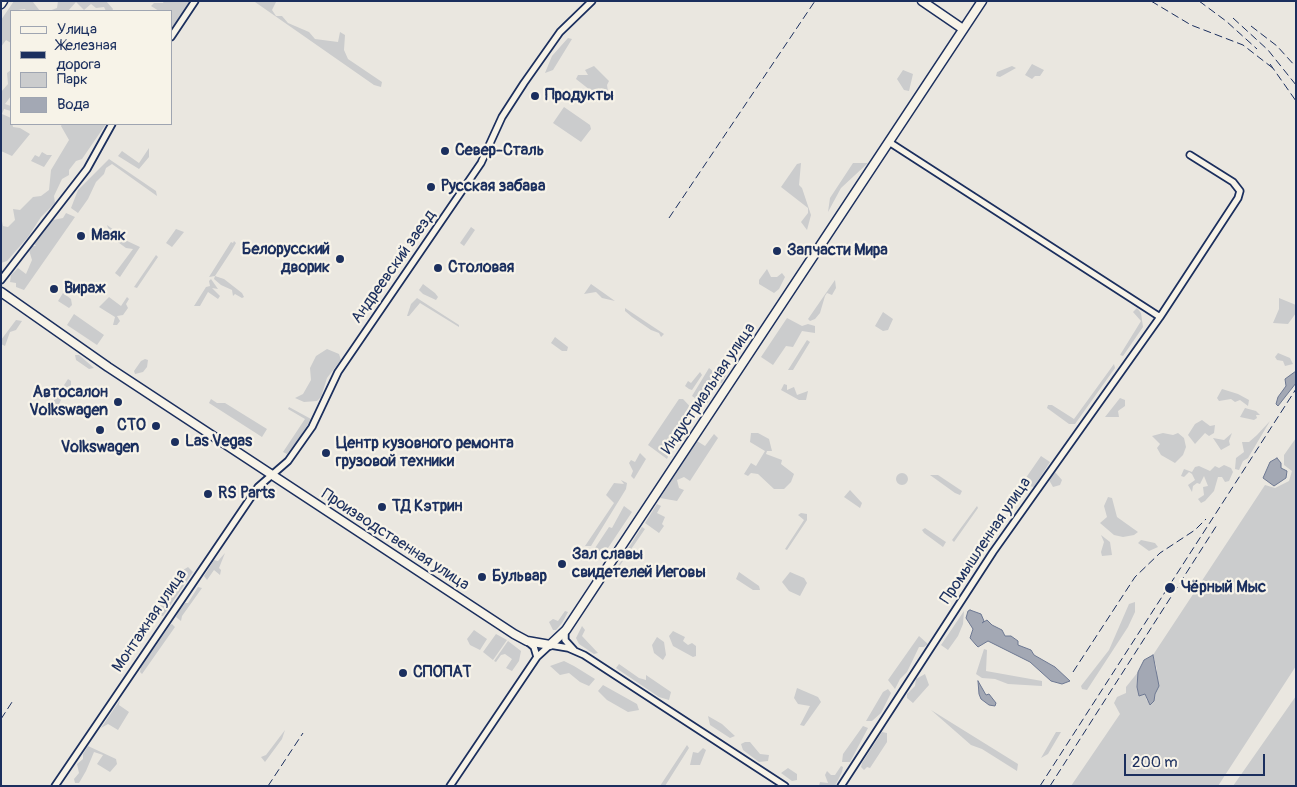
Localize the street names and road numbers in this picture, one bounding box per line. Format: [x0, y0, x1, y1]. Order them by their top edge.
street label: Андреевский заезд [348, 207, 440, 327]
street label: Индустриальная улица [658, 320, 760, 458]
street label: Промышленная улица [937, 474, 1035, 608]
street label: Производственная улица [317, 485, 473, 595]
street label: Монтажная улица [108, 566, 192, 676]

